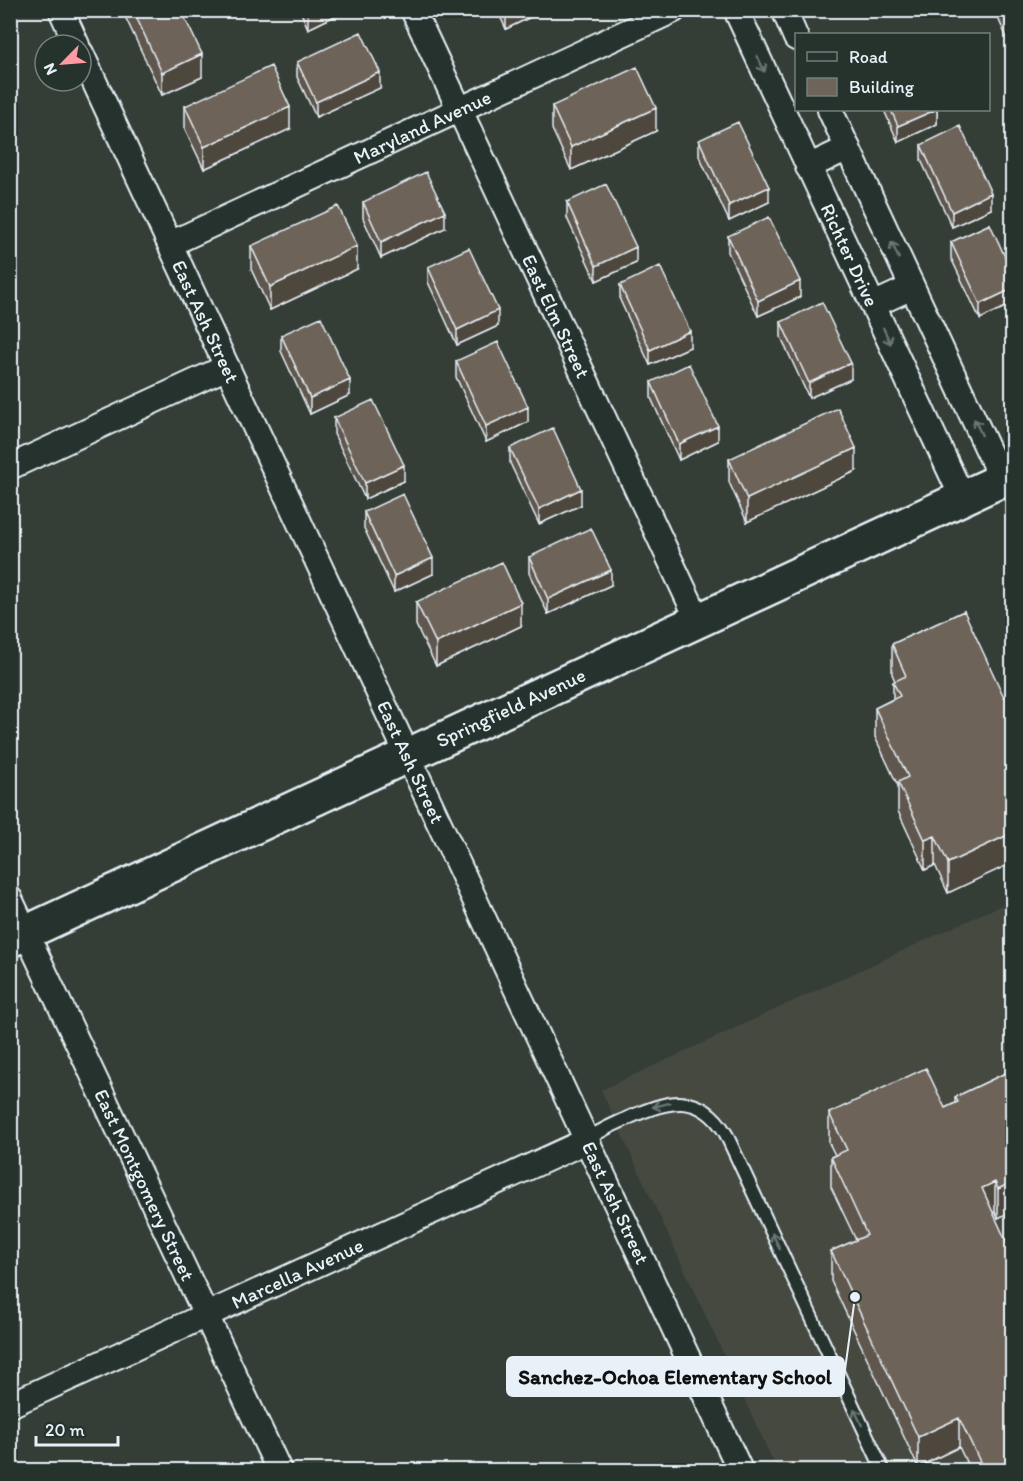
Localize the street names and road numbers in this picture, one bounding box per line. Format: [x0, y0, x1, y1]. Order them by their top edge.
street label: Maryland Avenue [349, 85, 495, 169]
street label: Richter Drive [815, 199, 884, 310]
street label: East Elm Street [517, 251, 595, 382]
street label: East Ash Street [167, 256, 245, 387]
street label: Springfield Avenue [432, 663, 589, 753]
street label: East Ash Street [372, 697, 450, 827]
street label: East Montgomery Street [89, 1085, 200, 1285]
street label: East Ash Street [577, 1138, 655, 1268]
street label: Marcella Avenue [228, 1233, 367, 1314]

